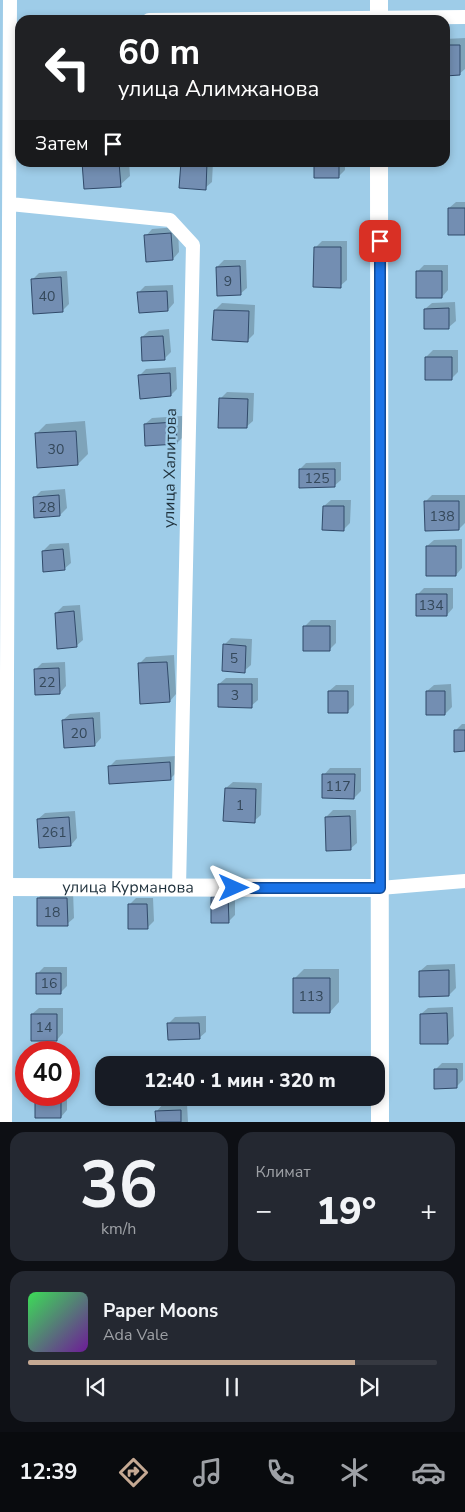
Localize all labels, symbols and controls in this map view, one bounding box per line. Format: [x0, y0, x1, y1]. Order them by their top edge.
text: 60 m [118, 29, 200, 76]
icon: left [35, 35, 100, 100]
text: улица Алимжанова [118, 74, 319, 104]
icon: arrive [99, 130, 127, 158]
text: Затем [35, 131, 89, 157]
pin [359, 220, 401, 262]
icon: arrive [366, 227, 394, 255]
house number: 9 [224, 272, 232, 291]
house number: 40 [39, 287, 55, 306]
street label: улица Халитова [158, 408, 182, 528]
house number: 30 [48, 440, 64, 459]
house number: 125 [304, 469, 330, 488]
house number: 28 [39, 498, 55, 517]
house number: 138 [429, 507, 455, 526]
house number: 134 [418, 596, 444, 615]
house number: 5 [230, 649, 238, 668]
house number: 22 [39, 673, 55, 692]
house number: 3 [231, 686, 239, 705]
house number: 20 [71, 724, 87, 743]
house number: 117 [325, 777, 351, 796]
house number: 1 [236, 796, 244, 815]
house number: 261 [41, 823, 67, 842]
position arrow [207, 861, 259, 913]
street label: улица Курманова [62, 876, 194, 899]
house number: 18 [44, 903, 60, 922]
house number: 16 [41, 974, 57, 993]
house number: 113 [298, 987, 324, 1006]
house number: 14 [36, 1018, 52, 1037]
speed limit sign: 40 [15, 1041, 80, 1106]
text: 12:40 · 1 мин · 320 m [144, 1068, 336, 1094]
text: 36 [80, 1141, 158, 1230]
text: Климат [256, 1161, 311, 1183]
text: 19° [316, 1186, 376, 1237]
text: − [256, 1192, 272, 1230]
text: + [420, 1192, 437, 1230]
text: km/h [101, 1218, 136, 1240]
text: Paper Moons [103, 1298, 218, 1324]
text: Ada Vale [103, 1324, 168, 1346]
icon: previous [82, 1373, 110, 1401]
icon: pause [218, 1373, 246, 1401]
icon: next [355, 1373, 383, 1401]
icon: directions [116, 1455, 151, 1490]
icon: music [190, 1455, 225, 1490]
icon: phone [263, 1455, 298, 1490]
icon: climate [337, 1455, 372, 1490]
icon: car [411, 1455, 446, 1490]
text: 12:39 [19, 1457, 78, 1487]

